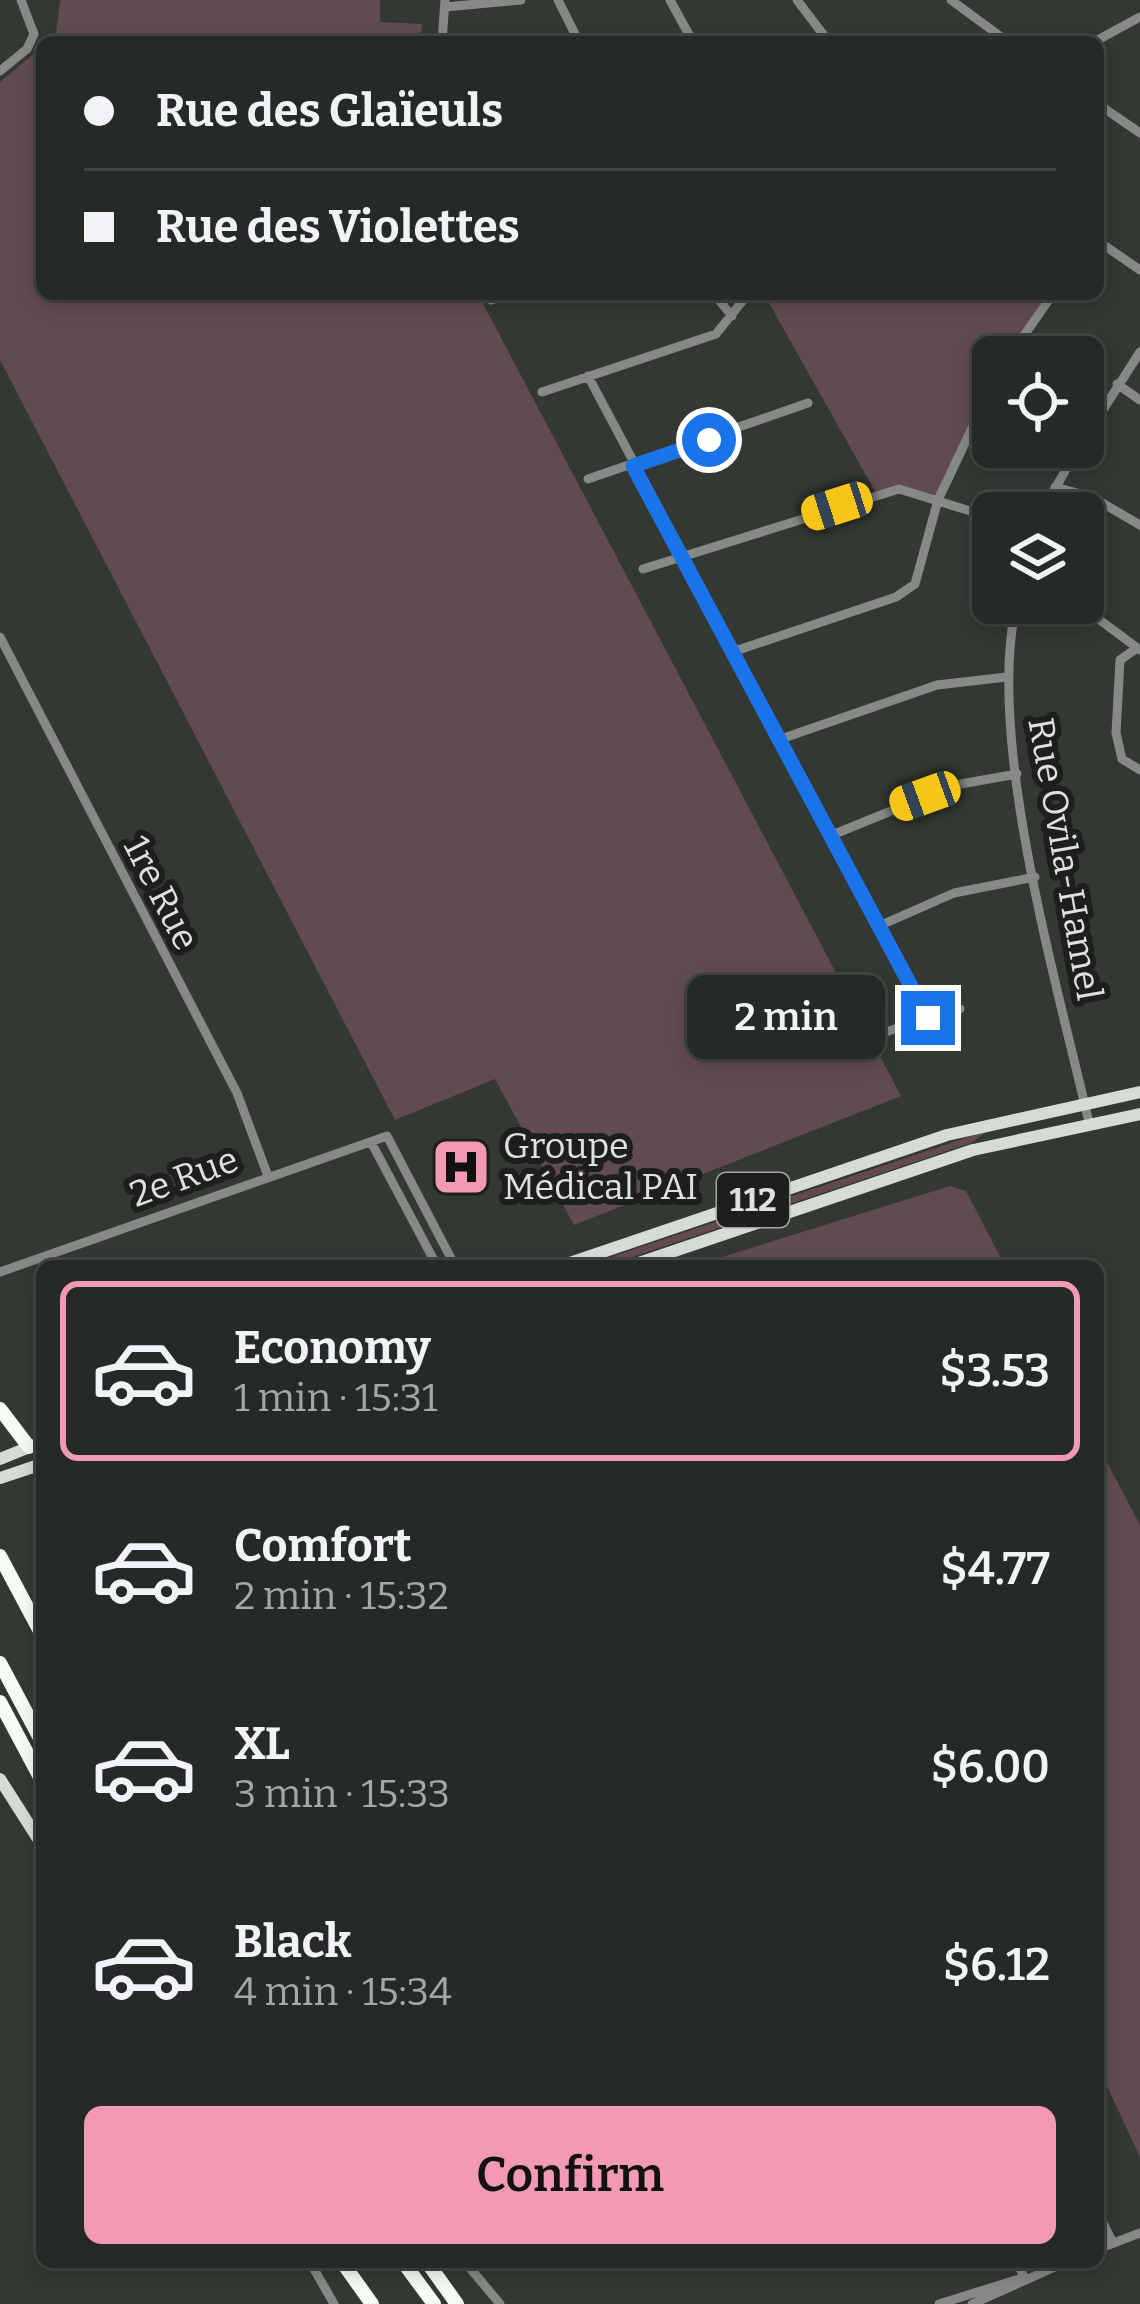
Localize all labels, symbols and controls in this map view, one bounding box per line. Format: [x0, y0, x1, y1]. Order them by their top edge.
text: Rue des Glaïeuls [156, 84, 503, 138]
text: Rue des Violettes [156, 200, 520, 254]
map controls [972, 336, 1104, 624]
button: locate [972, 336, 1104, 468]
route start [682, 413, 736, 467]
car [797, 478, 877, 534]
button: layers [972, 492, 1104, 624]
street label: Rue Ovila-Hamel [1018, 714, 1112, 1004]
car [885, 767, 965, 825]
street label: 1re Rue [114, 829, 208, 957]
callout: 2 min [688, 976, 886, 1060]
route end [901, 991, 955, 1045]
text: 2 min [734, 994, 838, 1040]
place label: Groupe Médical PAI [503, 1124, 698, 1209]
hospital icon: Groupe Médical PAI [430, 1136, 492, 1198]
street label: 2e Rue [124, 1137, 244, 1217]
road number: 112 [717, 1173, 789, 1227]
icon: car [90, 1317, 198, 1425]
text: Economy [234, 1321, 431, 1375]
text: $3.53 [939, 1344, 1050, 1398]
text: 1 min · 15:31 [234, 1375, 438, 1421]
icon: car [90, 1515, 198, 1623]
text: Comfort [234, 1519, 412, 1573]
text: $4.77 [940, 1542, 1050, 1596]
text: 2 min · 15:32 [234, 1573, 449, 1619]
icon: car [90, 1713, 198, 1821]
text: XL [234, 1717, 290, 1771]
text: $6.00 [931, 1740, 1050, 1794]
text: 3 min · 15:33 [234, 1771, 450, 1817]
icon: car [90, 1911, 198, 2019]
text: Black [234, 1915, 351, 1969]
text: $6.12 [943, 1938, 1050, 1992]
text: 4 min · 15:34 [234, 1969, 452, 2015]
button: Confirm [84, 2106, 1056, 2244]

